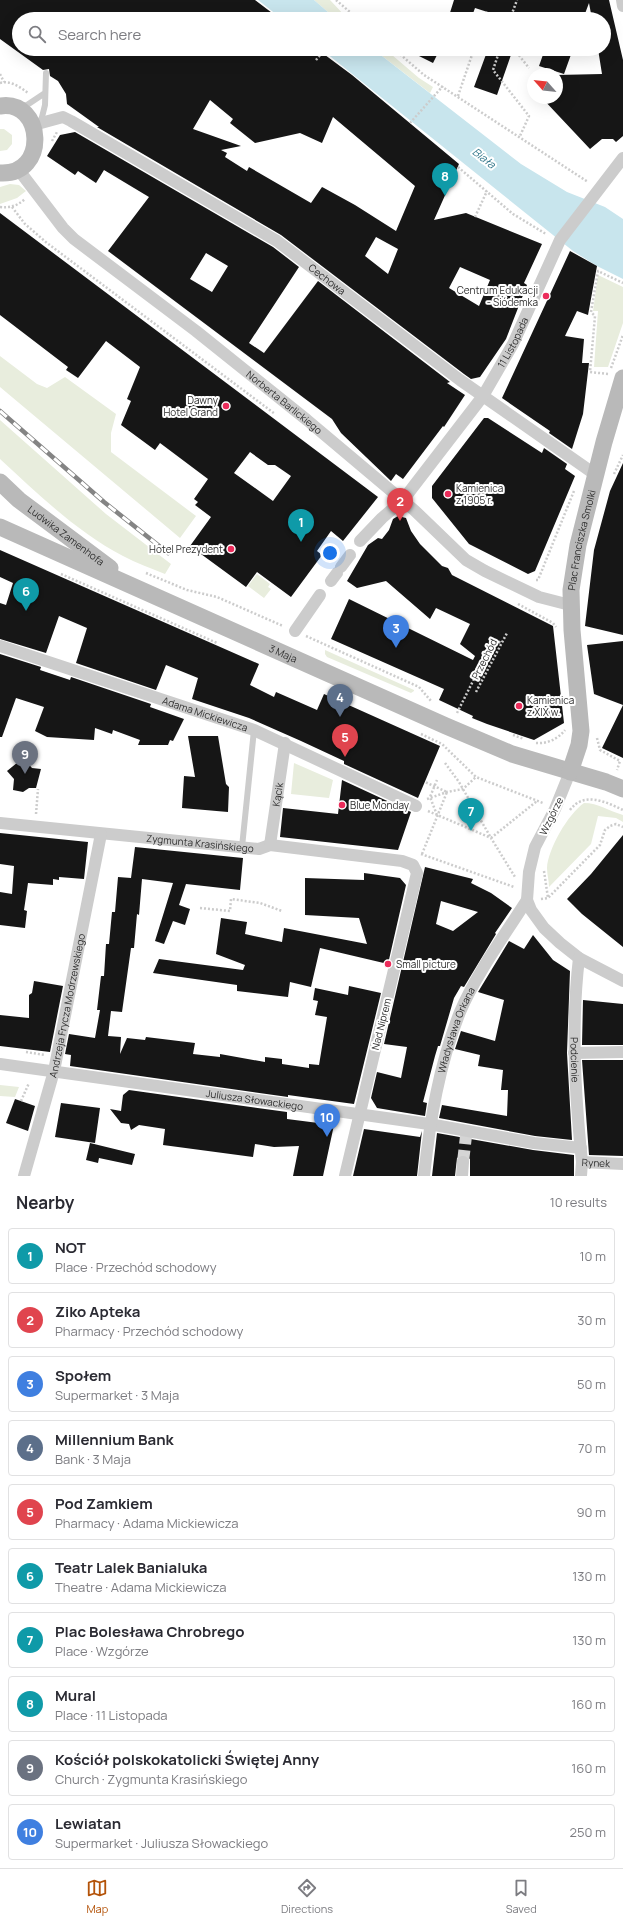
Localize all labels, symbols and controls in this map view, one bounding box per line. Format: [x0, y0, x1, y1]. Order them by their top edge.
search box [12, 12, 611, 56]
icon: search [26, 23, 48, 45]
text: Search here [58, 24, 141, 45]
north arrow [527, 68, 563, 104]
water label: Biała [470, 144, 500, 172]
pin: 8 [432, 163, 458, 196]
street label: Cechowa [306, 260, 348, 298]
place label: Centrum Edukacji - Siódemka [457, 283, 538, 309]
marker: Centrum Edukacji - Siódemka [541, 291, 551, 301]
street label: 11 Listopada [494, 315, 531, 370]
street label: Norberta Barlickiego [243, 367, 325, 437]
place label: Dawny Hotel Grand [163, 393, 219, 419]
marker: Dawny Hotel Grand [221, 401, 231, 411]
place label: Kamienica z 1905 r. [456, 481, 503, 507]
pin: 2 [387, 488, 413, 521]
street label: Plac Franciszka Smolki [564, 488, 599, 591]
marker: Kamienica z 1905 r. [443, 489, 453, 499]
street label: Ludwika Zamenhofa [25, 502, 107, 568]
pin: 1 [288, 509, 314, 542]
place label: Hotel Prezydent [149, 542, 223, 556]
your location [320, 543, 340, 563]
marker: Hotel Prezydent [226, 544, 236, 554]
pin: 6 [13, 578, 39, 611]
pin: 3 [383, 615, 409, 648]
street label: Przechód [468, 636, 500, 682]
street label: 3 Maja [267, 641, 299, 666]
pin: 4 [327, 684, 353, 717]
street label: Adama Mickiewicza [160, 693, 250, 734]
place label: Kamienica z XIX w. [527, 693, 574, 719]
marker: Kamienica z XIX w. [514, 701, 524, 711]
pin: 5 [332, 724, 358, 757]
pin: 9 [12, 741, 38, 774]
street label: Kącik [269, 781, 286, 808]
street label: Wzgórze [536, 795, 566, 837]
place label: Blue Monday [350, 798, 410, 812]
pin: 7 [458, 798, 484, 831]
marker: Blue Monday [337, 800, 347, 810]
street label: Zygmunta Krasińskiego [146, 831, 254, 855]
street label: Andrzeja Frycza Modrzewskiego [45, 932, 88, 1079]
place label: Small picture [396, 957, 456, 971]
marker: Small picture [383, 959, 393, 969]
street label: Władysława Orkana [434, 984, 478, 1075]
street label: Nad Niprem [368, 997, 394, 1051]
street label: Podcienie [568, 1037, 583, 1083]
street label: Juliusza Słowackiego [205, 1086, 304, 1113]
pin: 10 [314, 1104, 340, 1137]
street label: Rynek [581, 1155, 612, 1170]
text: Nearby [16, 1191, 74, 1214]
text: 10 results [550, 1193, 607, 1211]
text: NOT [55, 1237, 86, 1258]
text: 1 [27, 1247, 33, 1265]
text: 10 m [579, 1247, 606, 1265]
text: Place · Przechód schodowy [55, 1258, 217, 1276]
text: Ziko Apteka [55, 1301, 140, 1322]
text: 2 [26, 1311, 34, 1329]
text: 30 m [577, 1311, 606, 1329]
text: Pharmacy · Przechód schodowy [55, 1322, 243, 1340]
text: Społem [55, 1365, 111, 1386]
text: 3 [26, 1375, 34, 1393]
text: 50 m [577, 1375, 606, 1393]
text: Supermarket · 3 Maja [55, 1386, 179, 1404]
text: Millennium Bank [55, 1429, 174, 1450]
text: 4 [26, 1439, 34, 1457]
text: 70 m [578, 1439, 606, 1457]
text: Bank · 3 Maja [55, 1450, 131, 1468]
text: Pod Zamkiem [55, 1493, 153, 1514]
text: 5 [26, 1503, 34, 1521]
text: 90 m [576, 1503, 606, 1521]
text: Pharmacy · Adama Mickiewicza [55, 1514, 239, 1532]
text: Teatr Lalek Banialuka [55, 1557, 207, 1578]
text: 6 [26, 1567, 34, 1585]
text: 130 m [572, 1567, 606, 1585]
text: Theatre · Adama Mickiewicza [55, 1578, 227, 1596]
text: Plac Bolesława Chrobrego [55, 1621, 245, 1642]
text: 7 [27, 1631, 33, 1649]
text: 130 m [572, 1631, 606, 1649]
text: Place · Wzgórze [55, 1642, 149, 1660]
text: Mural [55, 1685, 96, 1706]
text: 8 [26, 1695, 34, 1713]
text: 160 m [571, 1695, 606, 1713]
text: Place · 11 Listopada [55, 1706, 168, 1724]
text: Kościół polskokatolicki Świętej Anny [55, 1749, 319, 1770]
text: 9 [26, 1759, 34, 1777]
text: 160 m [571, 1759, 606, 1777]
text: Church · Zygmunta Krasińskiego [55, 1770, 247, 1788]
text: Lewiatan [55, 1813, 121, 1834]
text: 10 [23, 1823, 37, 1841]
text: 250 m [570, 1823, 606, 1841]
text: Supermarket · Juliusza Słowackiego [55, 1834, 268, 1852]
tab: Map [86, 1877, 108, 1916]
tab: Directions [281, 1877, 333, 1916]
tab: Saved [506, 1877, 537, 1916]

